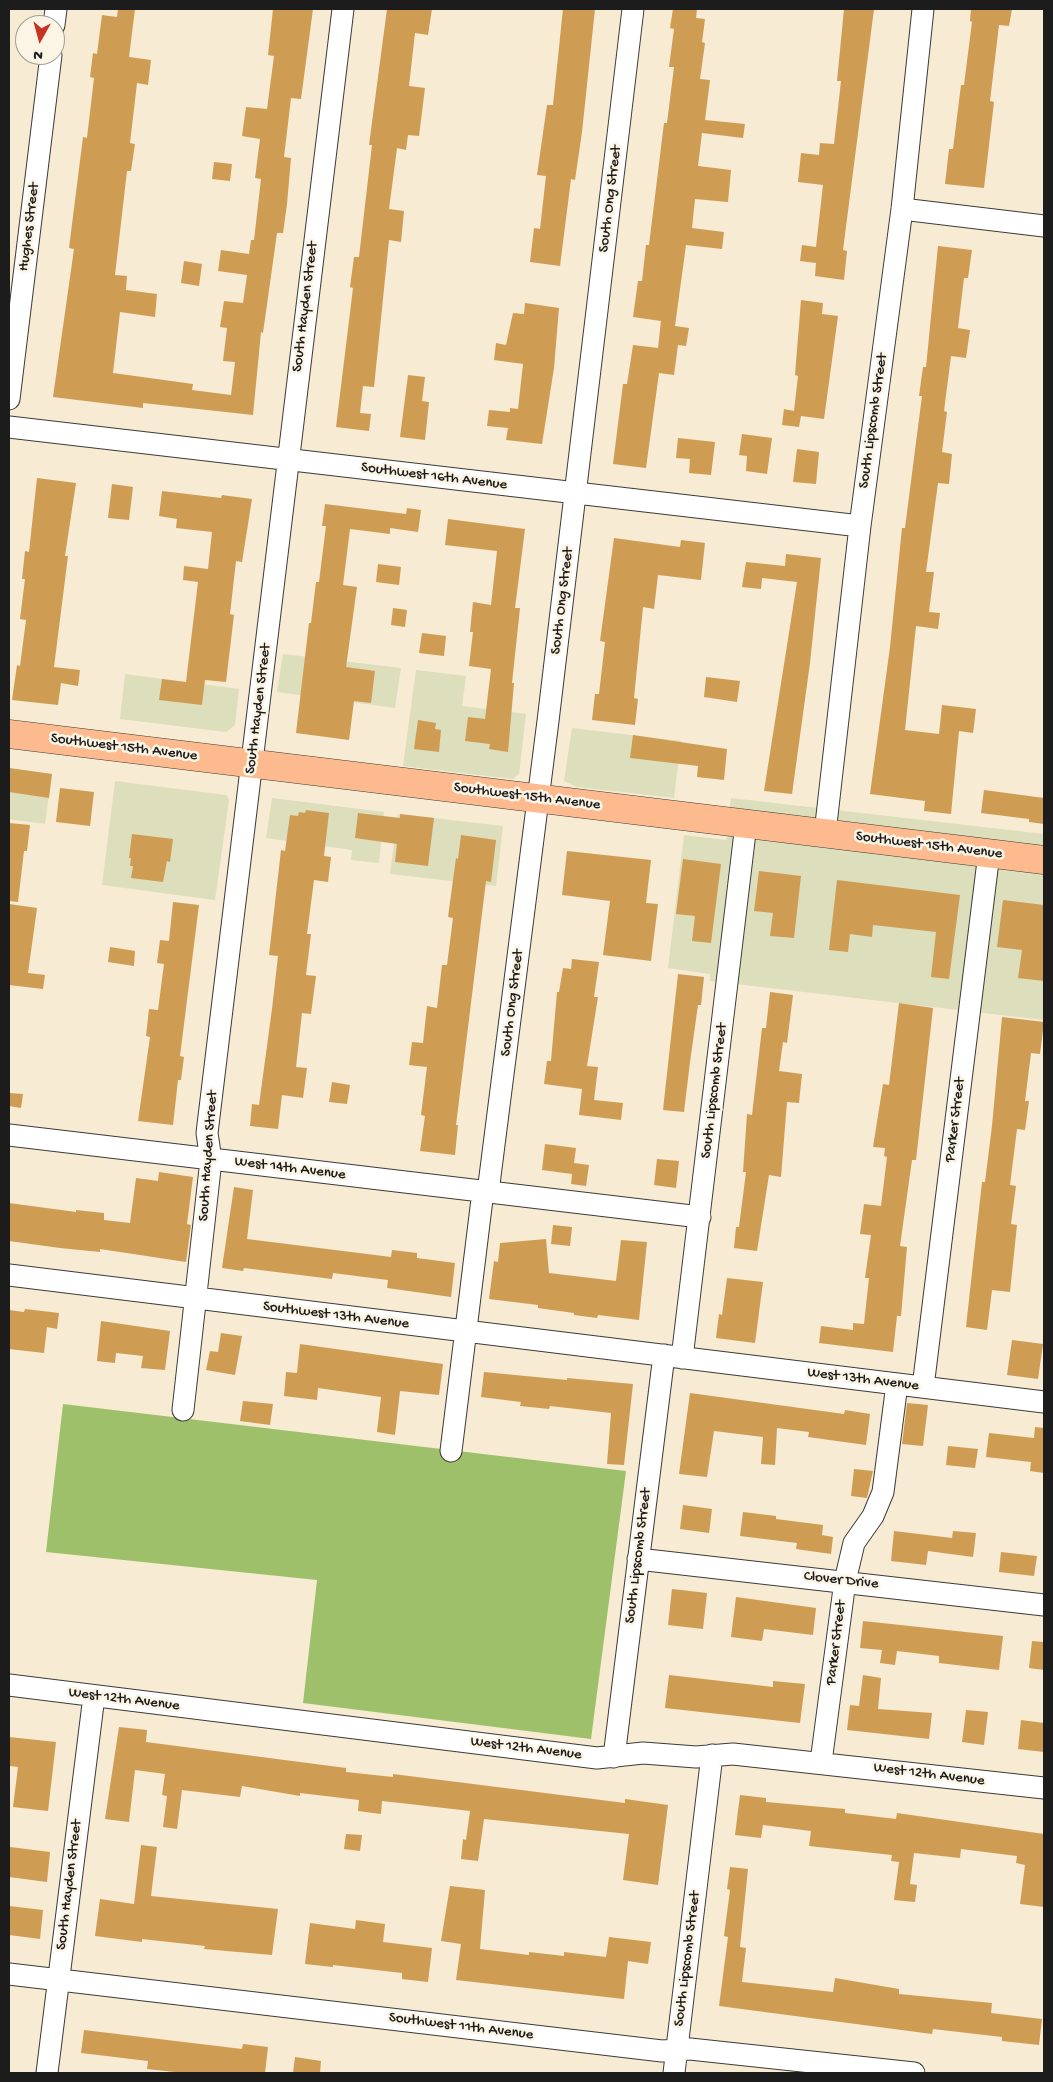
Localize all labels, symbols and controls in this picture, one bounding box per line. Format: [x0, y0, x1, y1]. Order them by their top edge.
north arrow [15, 15, 65, 65]
text: N [33, 45, 44, 63]
street label: South Ong Street [596, 144, 626, 254]
street label: Hughes Street [16, 182, 44, 272]
street label: South Hayden Street [289, 241, 323, 373]
street label: South Lipscomb Street [856, 352, 892, 490]
street label: Southwest 16th Avenue [360, 459, 508, 495]
street label: South Ong Street [548, 546, 578, 656]
street label: South Hayden Street [242, 643, 276, 775]
street label: Southwest 15th Avenue [50, 730, 198, 766]
street label: Southwest 15th Avenue [453, 779, 601, 815]
street label: Southwest 15th Avenue [855, 828, 1003, 864]
street label: South Ong Street [498, 948, 528, 1058]
street label: South Lipscomb Street [698, 1022, 732, 1160]
street label: Parker Street [942, 1077, 970, 1163]
street label: South Hayden Street [195, 1090, 223, 1222]
street label: West 14th Avenue [233, 1153, 347, 1185]
street label: Southwest 13th Avenue [262, 1298, 410, 1334]
street label: West 13th Avenue [806, 1364, 920, 1396]
street label: South Lipscomb Street [622, 1487, 656, 1625]
street label: Clover Drive [803, 1568, 879, 1594]
street label: Parker Street [823, 1600, 851, 1686]
street label: West 12th Avenue [67, 1684, 181, 1716]
street label: West 12th Avenue [469, 1733, 583, 1765]
street label: West 12th Avenue [872, 1759, 986, 1791]
street label: South Hayden Street [53, 1819, 87, 1951]
street label: South Lipscomb Street [671, 1890, 705, 2028]
street label: Southwest 11th Avenue [388, 2009, 534, 2045]

